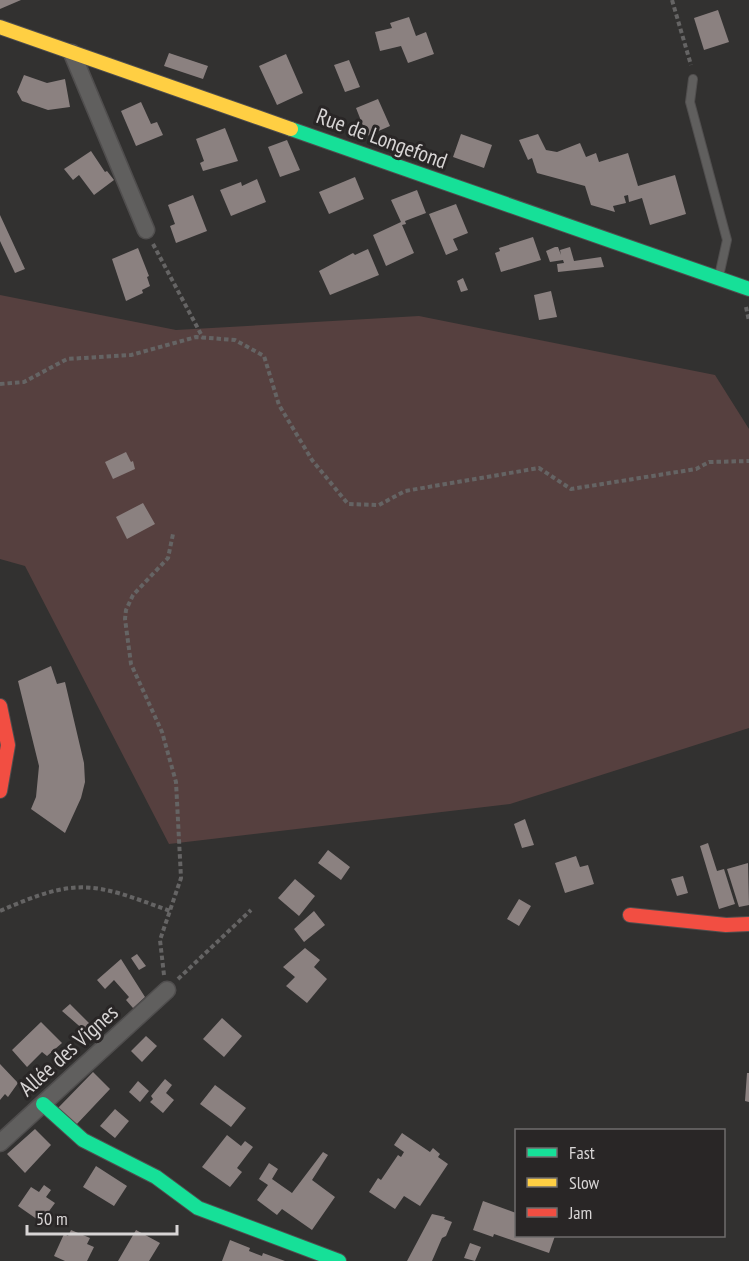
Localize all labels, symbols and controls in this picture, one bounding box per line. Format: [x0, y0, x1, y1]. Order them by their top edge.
street label: Rue de Longefond [313, 101, 451, 175]
street label: Allée des Vignes [12, 998, 124, 1102]
legend [515, 1129, 725, 1237]
text: Fast [569, 1141, 595, 1164]
text: Slow [569, 1171, 600, 1194]
scale bar [27, 1198, 177, 1236]
text: Jam [568, 1201, 592, 1224]
text: 50 m [36, 1207, 68, 1230]

